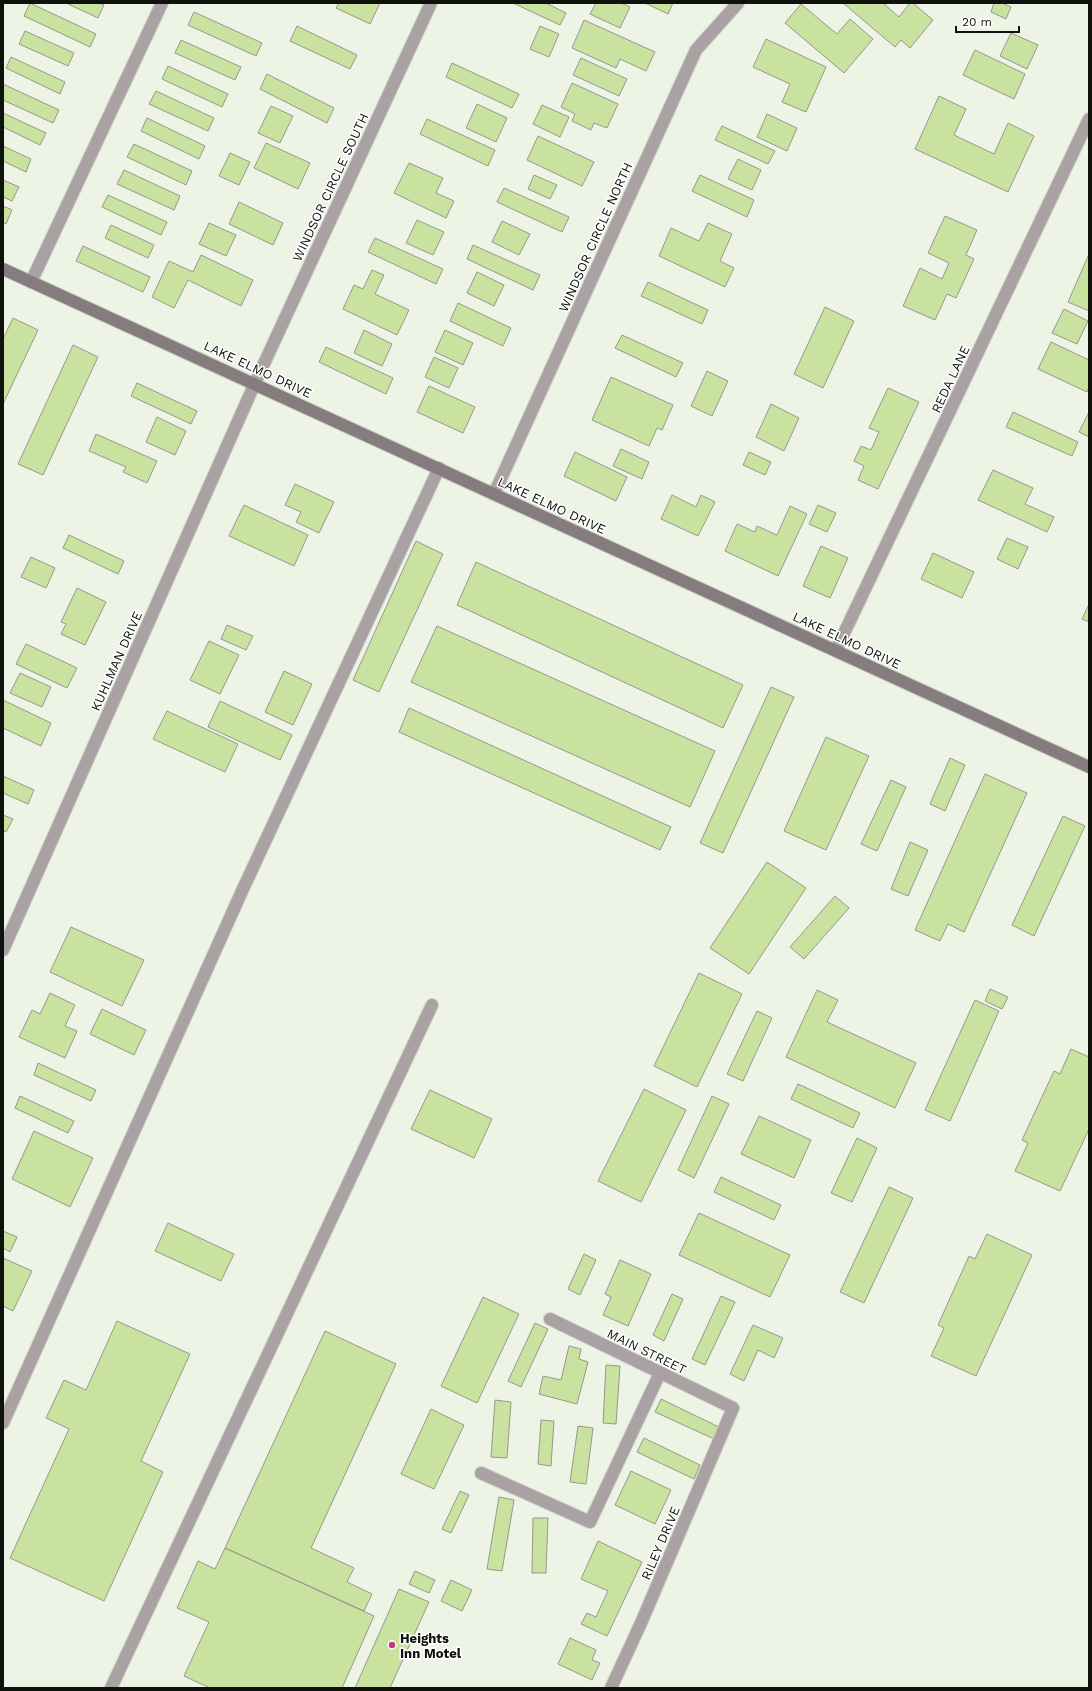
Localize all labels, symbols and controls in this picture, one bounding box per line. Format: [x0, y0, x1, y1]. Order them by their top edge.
scale bar [956, 8, 1019, 34]
text: 20 m [962, 15, 992, 29]
street label: WINDSOR CIRCLE SOUTH [289, 111, 371, 264]
street label: WINDSOR CIRCLE NORTH [556, 160, 635, 314]
street label: LAKE ELMO DRIVE [201, 338, 314, 401]
street label: REDA LANE [928, 343, 973, 415]
street label: LAKE ELMO DRIVE [495, 474, 608, 537]
street label: KUHLMAN DRIVE [88, 609, 145, 713]
street label: LAKE ELMO DRIVE [790, 609, 903, 672]
street label: MAIN STREET [605, 1326, 689, 1377]
street label: RILEY DRIVE [638, 1504, 683, 1582]
place label: Heights Inn Motel [400, 1631, 462, 1661]
marker: Heights Inn Motel [387, 1640, 397, 1650]

